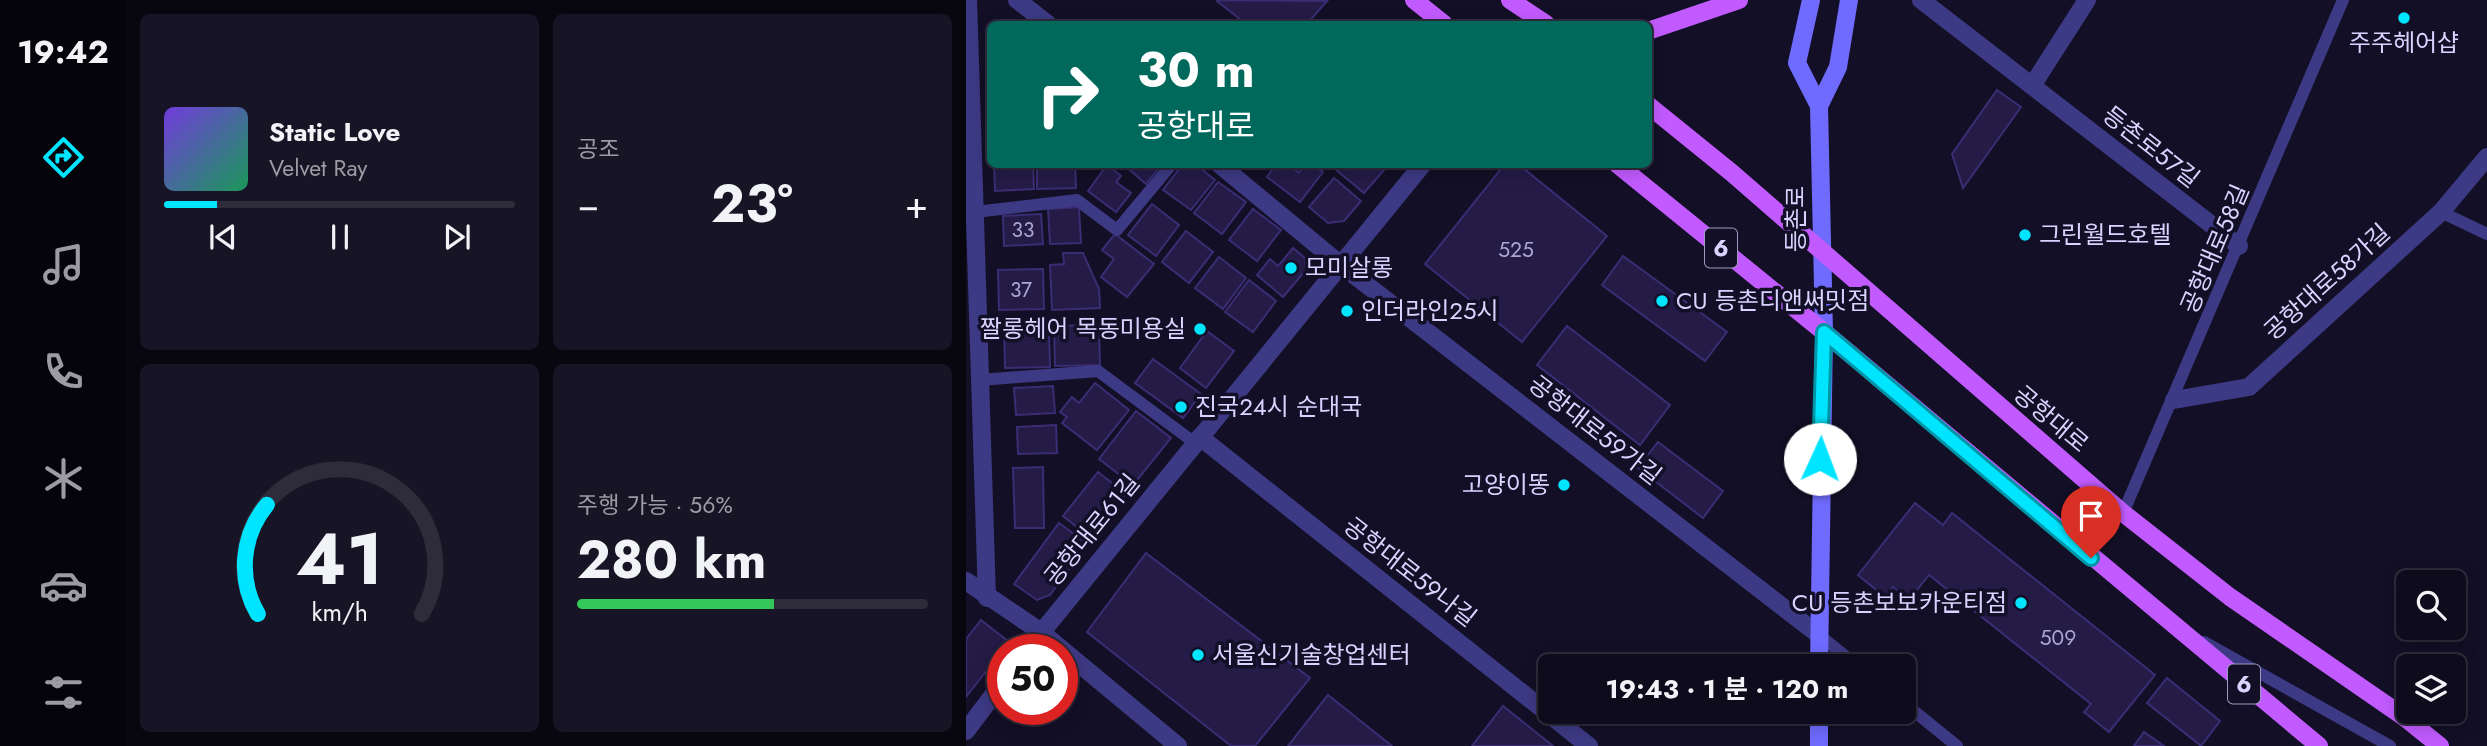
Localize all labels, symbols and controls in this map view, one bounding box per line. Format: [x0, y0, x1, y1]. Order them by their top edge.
marker: 주주헤어샵 [2396, 10, 2412, 26]
place label: 주주헤어샵 [2349, 25, 2459, 60]
text: 19:42 [17, 29, 109, 75]
text: 30 m [1137, 35, 1255, 105]
icon: right [1022, 49, 1113, 140]
street label: 등촌로57길 [2095, 98, 2207, 196]
text: 공항대로 [1137, 103, 1255, 149]
text: Static Love [269, 113, 401, 151]
text: 공조 [577, 132, 619, 166]
icon: directions [39, 133, 88, 182]
text: Velvet Ray [269, 151, 367, 185]
text: 23° [711, 166, 793, 242]
text: − [577, 177, 599, 232]
text: + [905, 177, 928, 232]
street label: 공항대로58길 [2172, 179, 2257, 319]
street label: 등촌로 [1778, 186, 1813, 252]
house number: 33 [1012, 215, 1034, 245]
street label: 공항대로58가길 [2256, 215, 2398, 348]
place label: 그린월드호텔 [2039, 217, 2171, 252]
icon: previous [204, 218, 242, 256]
icon: pause [321, 218, 359, 256]
icon: next [438, 218, 476, 256]
marker: 그린월드호텔 [2017, 227, 2033, 243]
road number: 6 [1705, 229, 1737, 268]
house number: 525 [1498, 235, 1534, 265]
icon: music [39, 240, 88, 289]
place label: 모미살롱 [1305, 250, 1393, 285]
marker: 모미살롱 [1283, 260, 1299, 276]
house number: 37 [1010, 275, 1032, 305]
place label: CU 등촌디앤써밋점 [1676, 283, 1869, 318]
place label: 인더라인25시 [1361, 293, 1499, 328]
marker: CU 등촌디앤써밋점 [1654, 293, 1670, 309]
marker: 인더라인25시 [1339, 303, 1355, 319]
place label: 짤롱헤어 목동미용실 [980, 311, 1186, 346]
marker: 짤롱헤어 목동미용실 [1192, 321, 1208, 337]
icon: phone [39, 347, 88, 396]
street label: 공항대로59가길 [1522, 367, 1669, 493]
street label: 공항대로 [2006, 377, 2096, 460]
place label: 진국24시 순대국 [1195, 389, 1362, 424]
marker: 진국24시 순대국 [1173, 399, 1189, 415]
position arrow [1783, 422, 1857, 496]
icon: climate [39, 454, 88, 503]
street label: 공항대로61길 [1036, 466, 1148, 593]
place label: 고양이똥 [1462, 467, 1550, 502]
marker: 고양이똥 [1556, 477, 1572, 493]
pin [2061, 486, 2121, 558]
text: 주행 가능 · 56% [577, 488, 733, 522]
icon: arrive [2072, 497, 2110, 535]
text: 41 [296, 506, 383, 611]
street label: 공항대로59나길 [1337, 509, 1484, 635]
text: 280 km [577, 522, 766, 598]
icon: car [39, 561, 88, 610]
map controls [2396, 570, 2466, 724]
button: search [2396, 570, 2466, 640]
place label: CU 등촌보보카운티점 [1792, 585, 2007, 620]
text: km/h [311, 594, 368, 630]
marker: CU 등촌보보카운티점 [2013, 595, 2029, 611]
house number: 509 [2040, 623, 2076, 653]
speed limit sign: 50 [987, 634, 1078, 725]
place label: 서울신기술창업센터 [1212, 637, 1411, 672]
marker: 서울신기술창업센터 [1190, 647, 1206, 663]
button: layers [2396, 654, 2466, 724]
road number: 6 [2228, 664, 2260, 704]
icon: filters [39, 668, 88, 717]
text: 19:43 · 1 분 · 120 m [1606, 670, 1848, 708]

